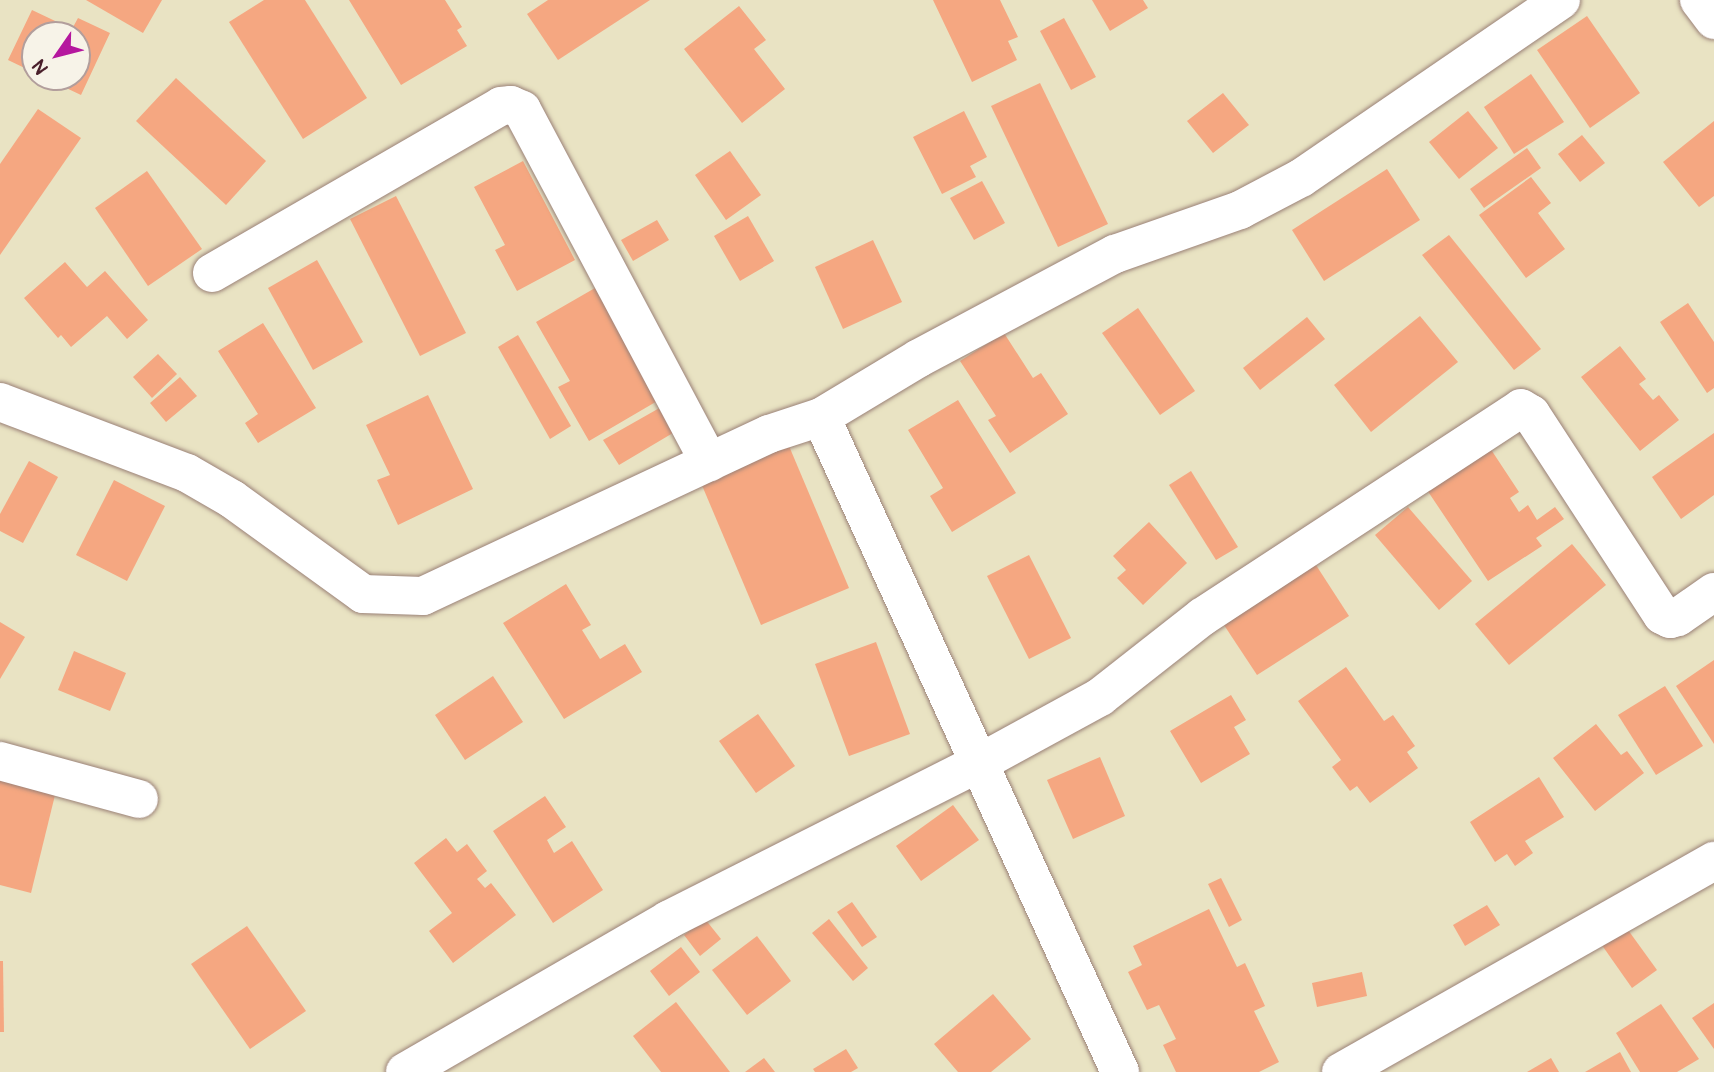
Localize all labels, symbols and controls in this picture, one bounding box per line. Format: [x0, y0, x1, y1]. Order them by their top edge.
north arrow [21, 21, 91, 91]
text: N [27, 55, 54, 79]

